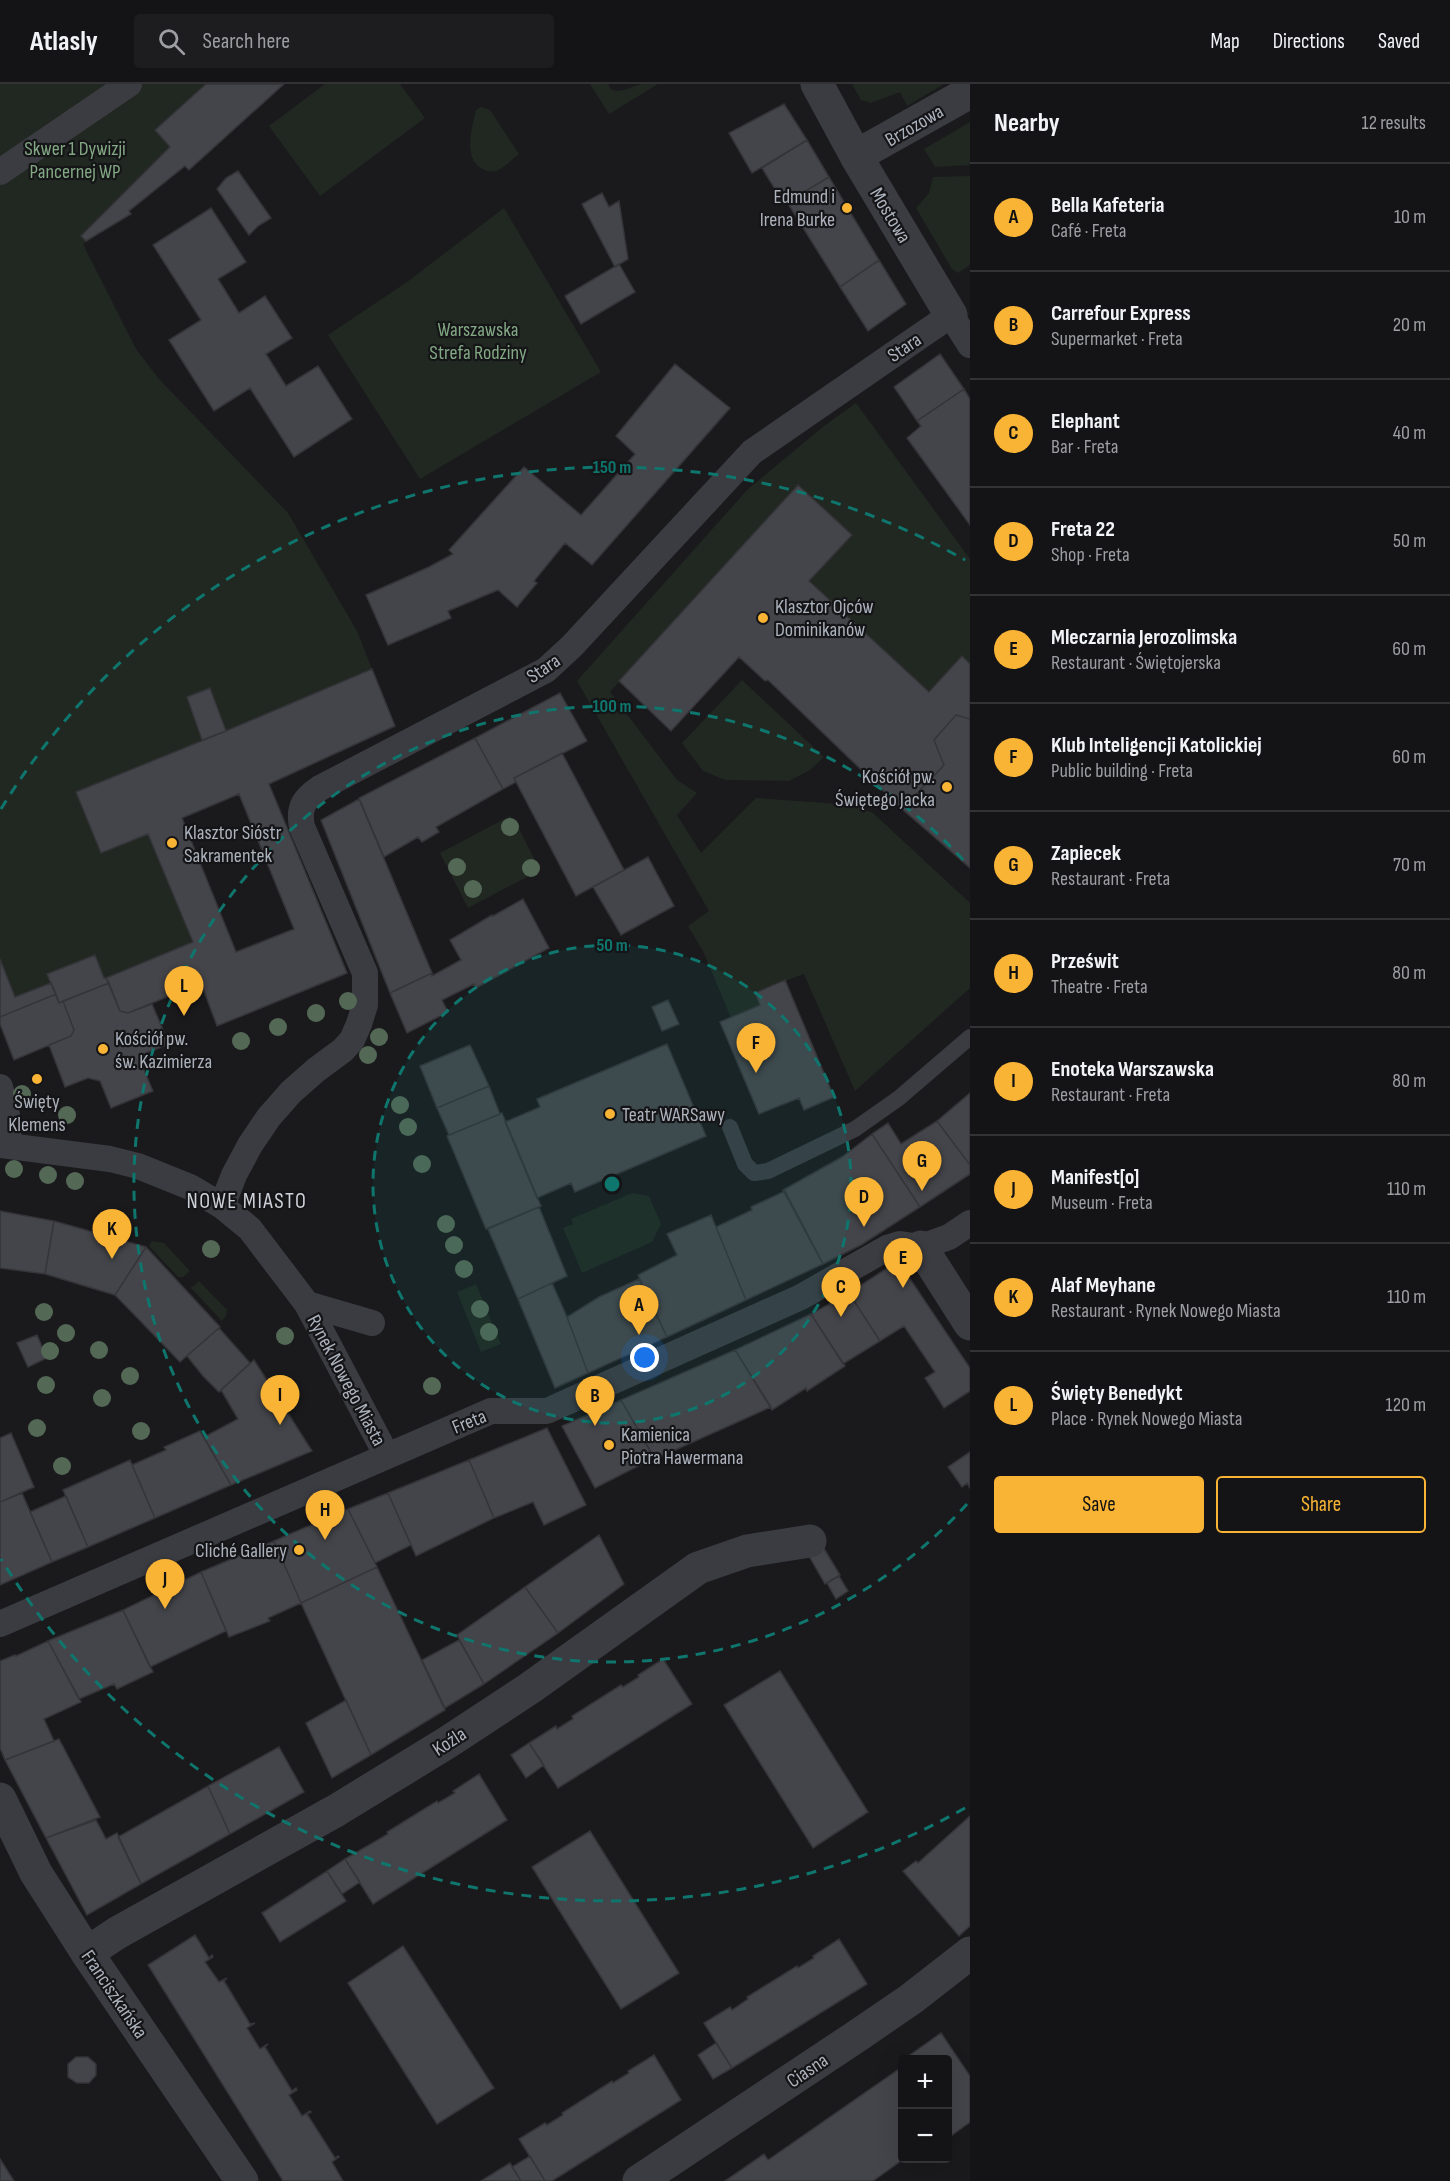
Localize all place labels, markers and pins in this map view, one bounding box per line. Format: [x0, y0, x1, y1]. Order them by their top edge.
place label: Edmund i Irena Burke [760, 185, 835, 232]
marker: Edmund i Irena Burke [840, 201, 854, 215]
place label: Klasztor Ojców Dominikanów [775, 595, 874, 642]
marker: Klasztor Ojców Dominikanów [756, 611, 770, 625]
place label: Kościół pw. Świętego Jacka [835, 765, 935, 812]
marker: Kościół pw. Świętego Jacka [940, 780, 954, 794]
place label: Klasztor Sióstr Sakramentek [184, 821, 282, 868]
marker: Klasztor Sióstr Sakramentek [165, 836, 179, 850]
pin: L [164, 966, 204, 1016]
pin: F [736, 1024, 776, 1073]
place label: Kościół pw. św. Kazimierza [115, 1027, 212, 1074]
marker: Kościół pw. św. Kazimierza [96, 1042, 110, 1056]
marker: Święty Klemens [30, 1072, 44, 1086]
place label: Święty Klemens [8, 1090, 66, 1137]
place label: Teatr WARSawy [622, 1103, 725, 1127]
marker: Teatr WARSawy [603, 1107, 617, 1121]
pin: G [902, 1142, 942, 1191]
centre of rings [602, 1174, 622, 1194]
pin: D [844, 1178, 884, 1227]
pin: K [92, 1210, 132, 1259]
pin: E [884, 1238, 922, 1288]
pin: C [822, 1268, 860, 1317]
pin: A [620, 1286, 658, 1335]
pin: I [260, 1376, 300, 1425]
pin: B [576, 1376, 614, 1426]
place label: Kamienica Piotra Hawermana [621, 1423, 743, 1470]
marker: Kamienica Piotra Hawermana [602, 1438, 616, 1452]
pin: H [306, 1490, 344, 1540]
place label: Cliché Gallery [195, 1539, 287, 1563]
marker: Cliché Gallery [292, 1543, 306, 1557]
pin: J [146, 1560, 184, 1609]

